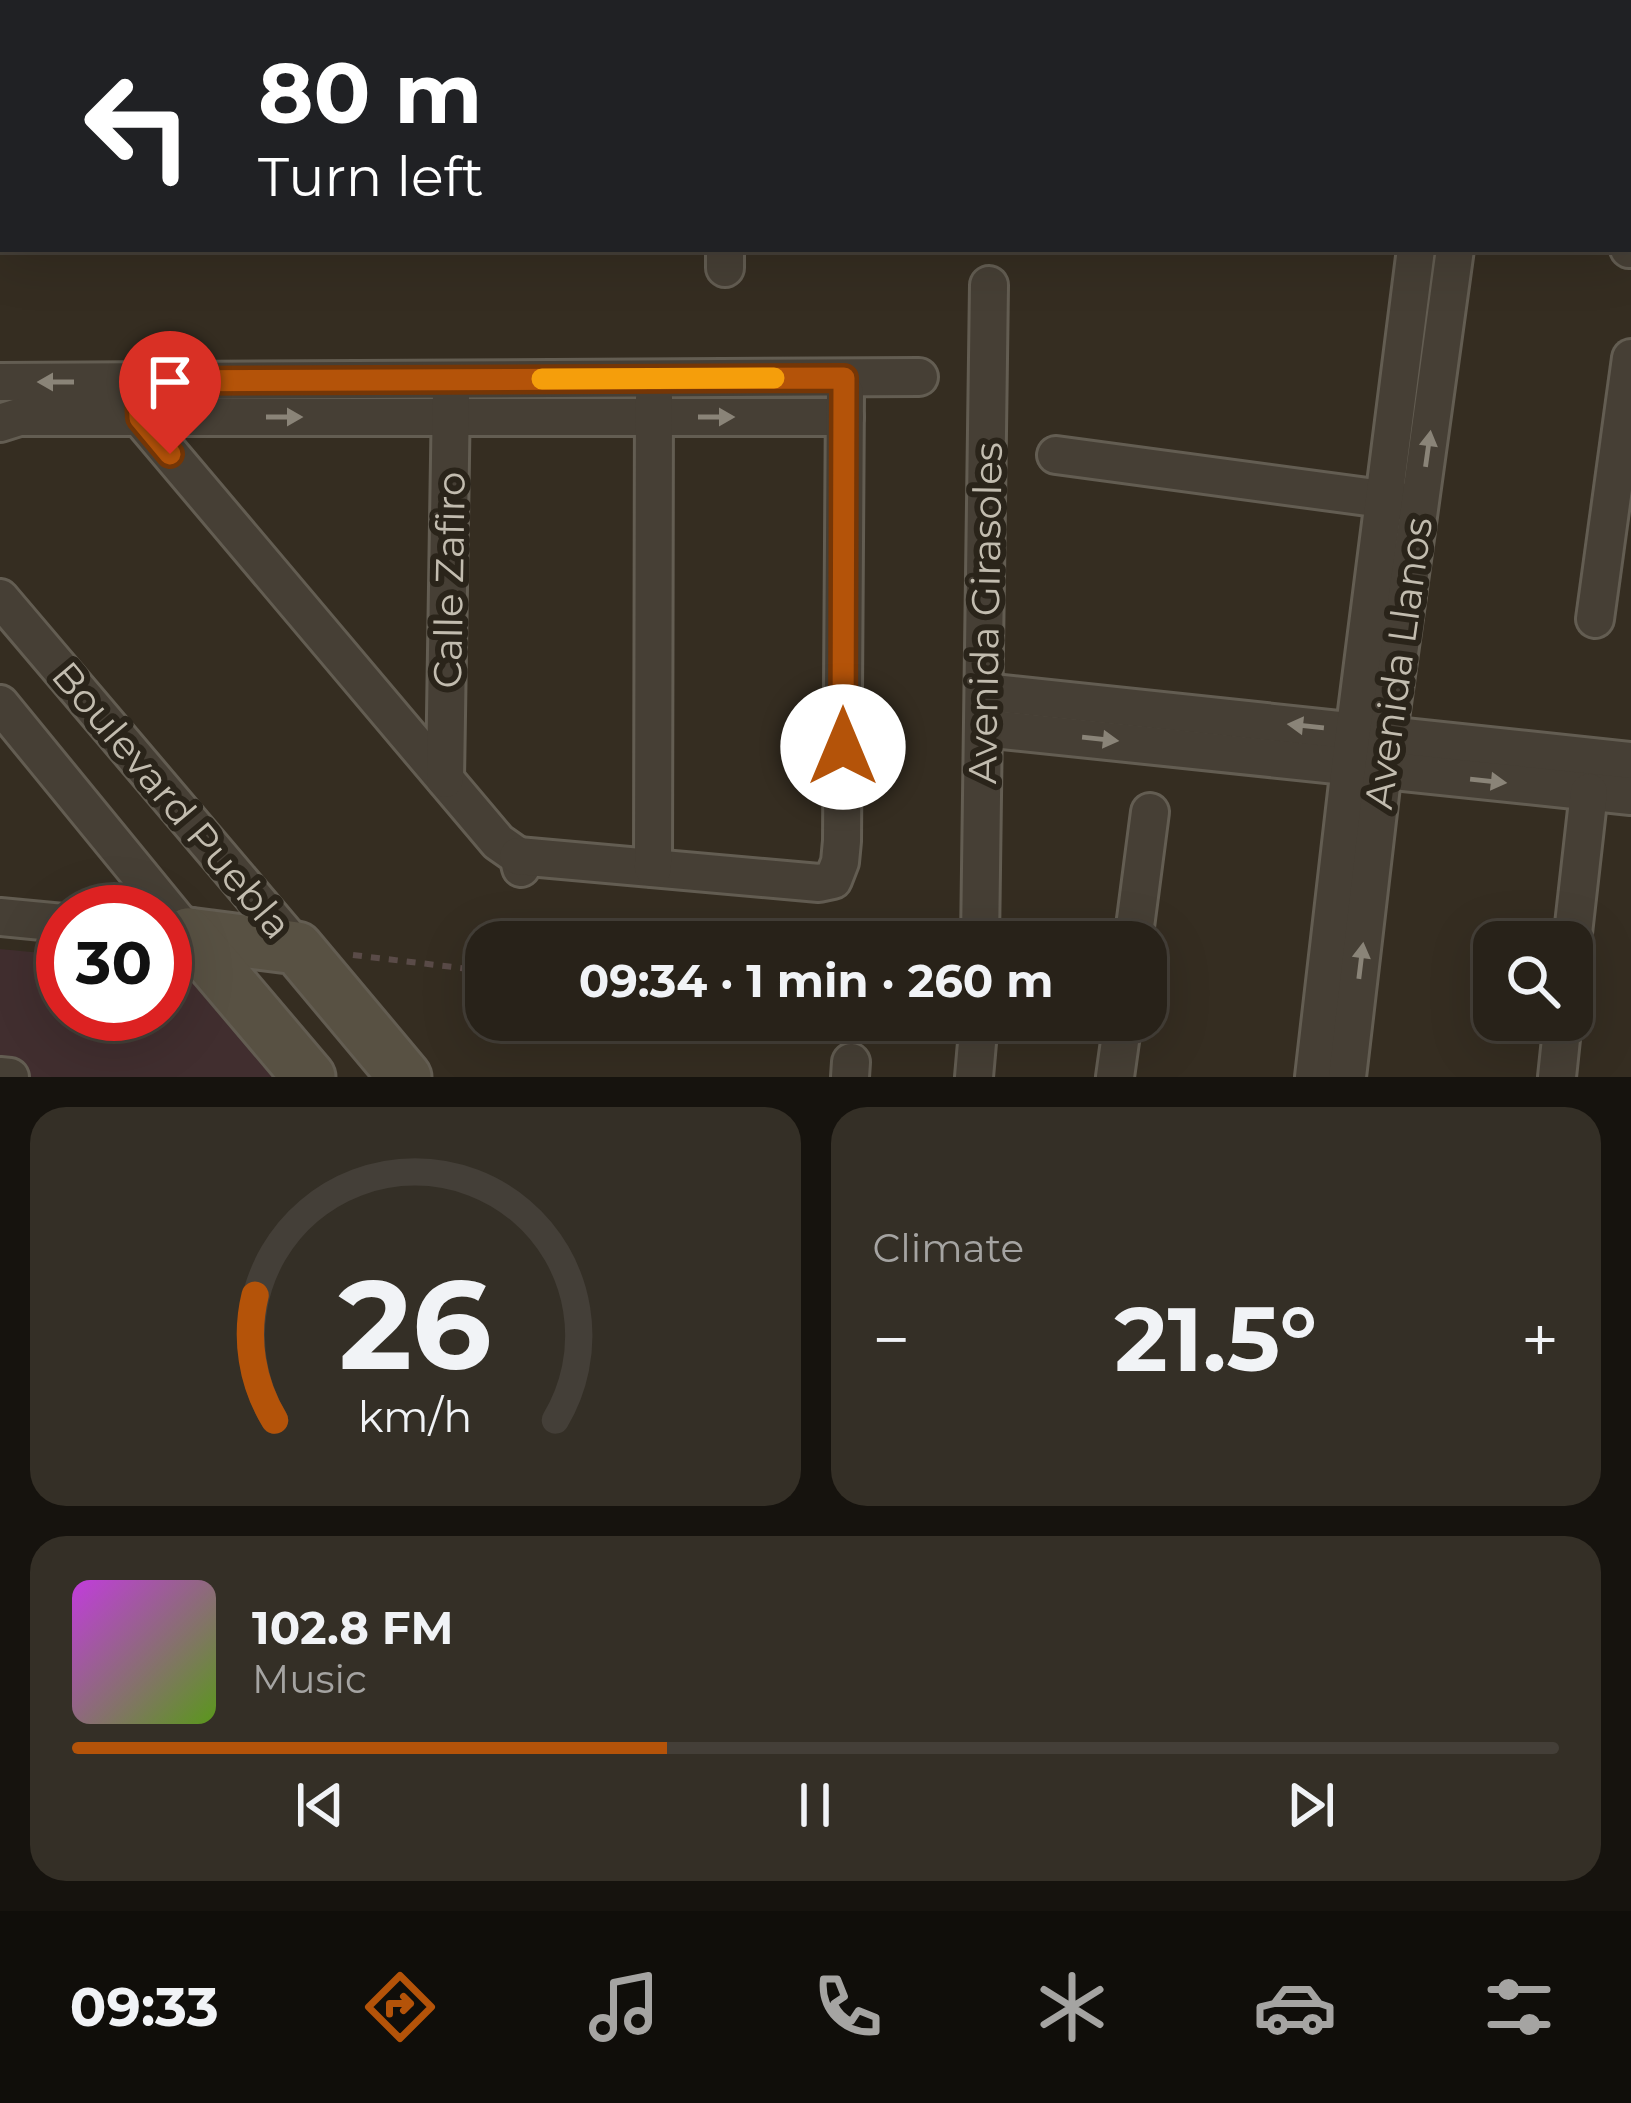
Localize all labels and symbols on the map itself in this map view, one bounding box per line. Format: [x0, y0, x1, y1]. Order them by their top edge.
pin [119, 331, 221, 454]
one-way arrow [36, 372, 74, 392]
one-way arrow [266, 407, 304, 427]
one-way arrow [698, 407, 736, 427]
one-way arrow [1418, 430, 1437, 467]
street label: Avenida Girasoles [958, 442, 1012, 784]
street label: Calle Zafiro [423, 471, 475, 689]
street label: Avenida Llanos [1354, 514, 1442, 812]
street label: Boulevard Puebla [42, 652, 302, 948]
position arrow [780, 684, 906, 810]
one-way arrow [1287, 717, 1324, 736]
one-way arrow [1082, 730, 1120, 749]
one-way arrow [1470, 772, 1507, 791]
speed limit sign: 30 [36, 885, 192, 1041]
one-way arrow [1351, 942, 1370, 979]

